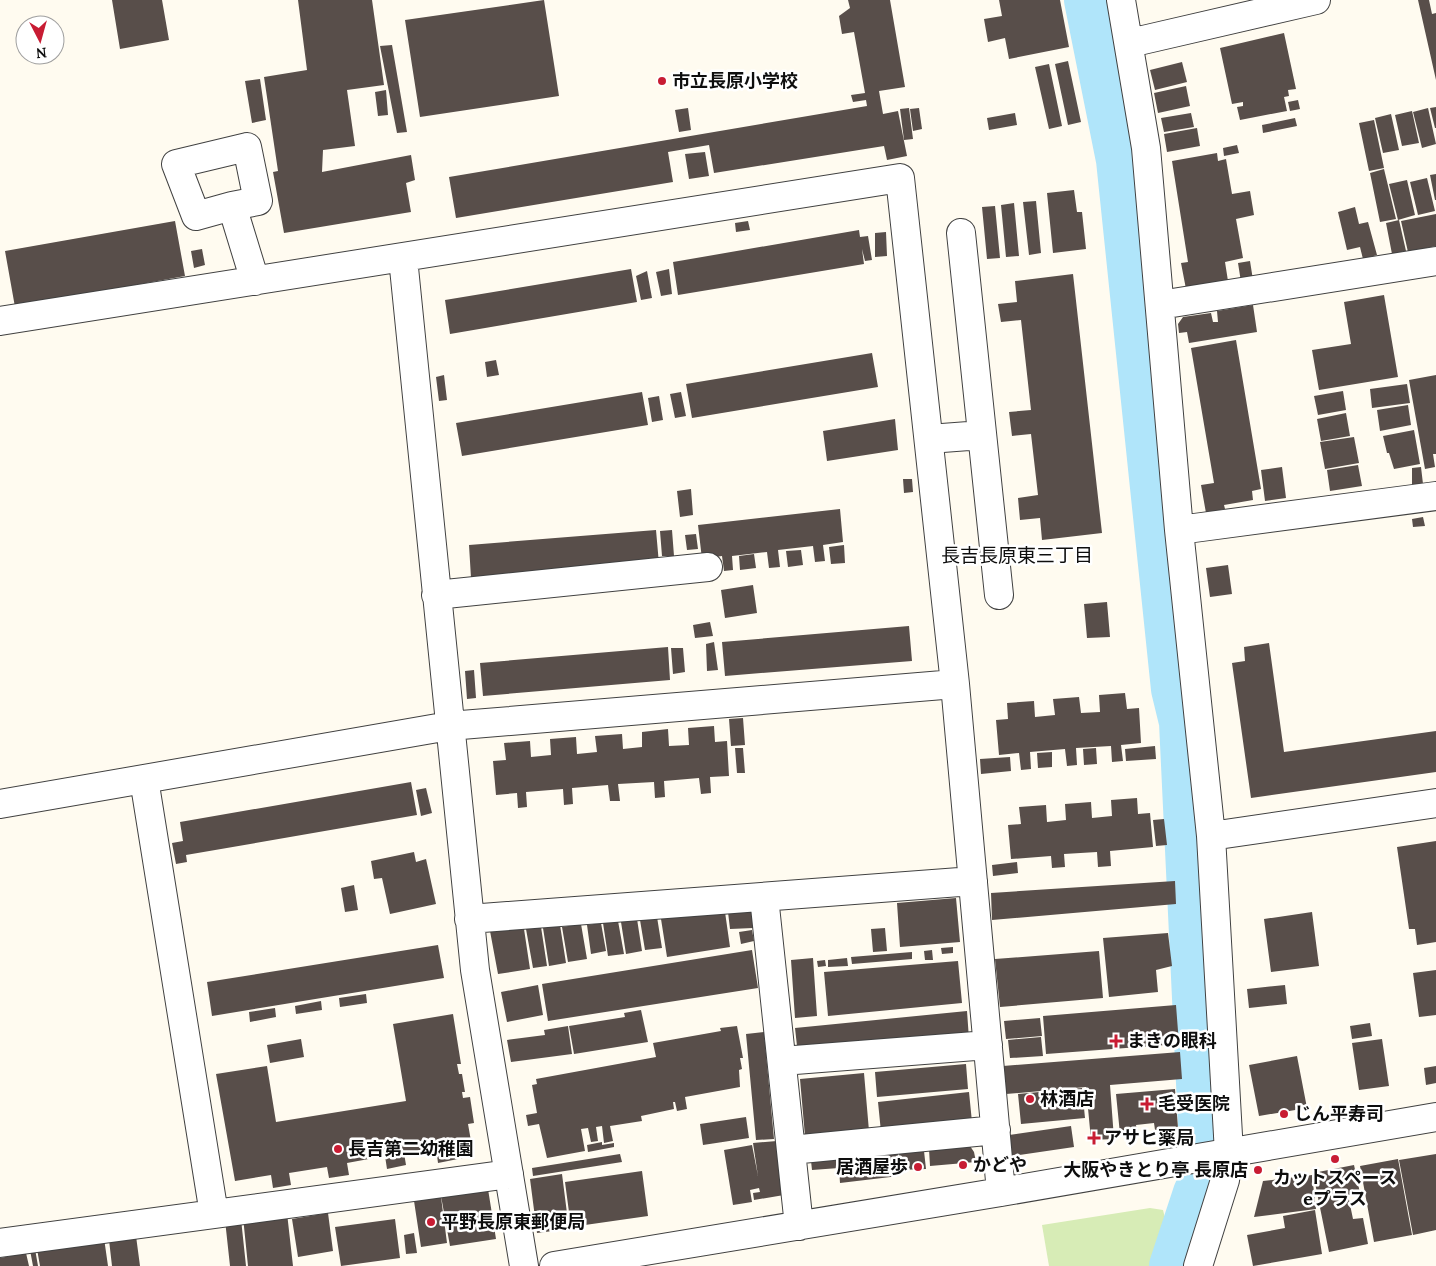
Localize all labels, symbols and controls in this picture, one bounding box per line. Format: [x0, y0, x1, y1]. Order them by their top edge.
north arrow [15, 15, 65, 65]
text: N [35, 43, 48, 62]
place label: 市立長原小学校 [672, 69, 798, 92]
marker: 市立長原小学校 [656, 75, 668, 87]
district label: 長吉長原東三丁目 [941, 543, 1093, 567]
place label: まきの眼科 [1127, 1029, 1217, 1052]
marker: まきの眼科 [1109, 1034, 1123, 1048]
place label: 林酒店 [1040, 1087, 1094, 1110]
place label: 毛受医院 [1158, 1092, 1230, 1115]
marker: 林酒店 [1024, 1093, 1036, 1105]
marker: 毛受医院 [1140, 1097, 1154, 1111]
place label: じん平寿司 [1294, 1102, 1384, 1125]
marker: じん平寿司 [1278, 1108, 1290, 1120]
place label: アサヒ薬局 [1104, 1126, 1194, 1149]
marker: アサヒ薬局 [1088, 1132, 1100, 1144]
place label: 長吉第二幼稚園 [348, 1137, 474, 1160]
marker: 長吉第二幼稚園 [332, 1143, 344, 1155]
place label: かどや [973, 1153, 1027, 1176]
marker: カットスペース eプラス [1329, 1153, 1341, 1165]
place label: 居酒屋歩 [836, 1155, 908, 1178]
place label: 大阪やきとり亭 長原店 [1063, 1158, 1248, 1181]
marker: かどや [957, 1159, 969, 1171]
marker: 居酒屋歩 [912, 1161, 924, 1173]
marker: 大阪やきとり亭 長原店 [1252, 1164, 1264, 1176]
place label: カットスペース eプラス [1273, 1166, 1397, 1210]
place label: 平野長原東郵便局 [441, 1210, 585, 1233]
marker: 平野長原東郵便局 [425, 1216, 437, 1228]

